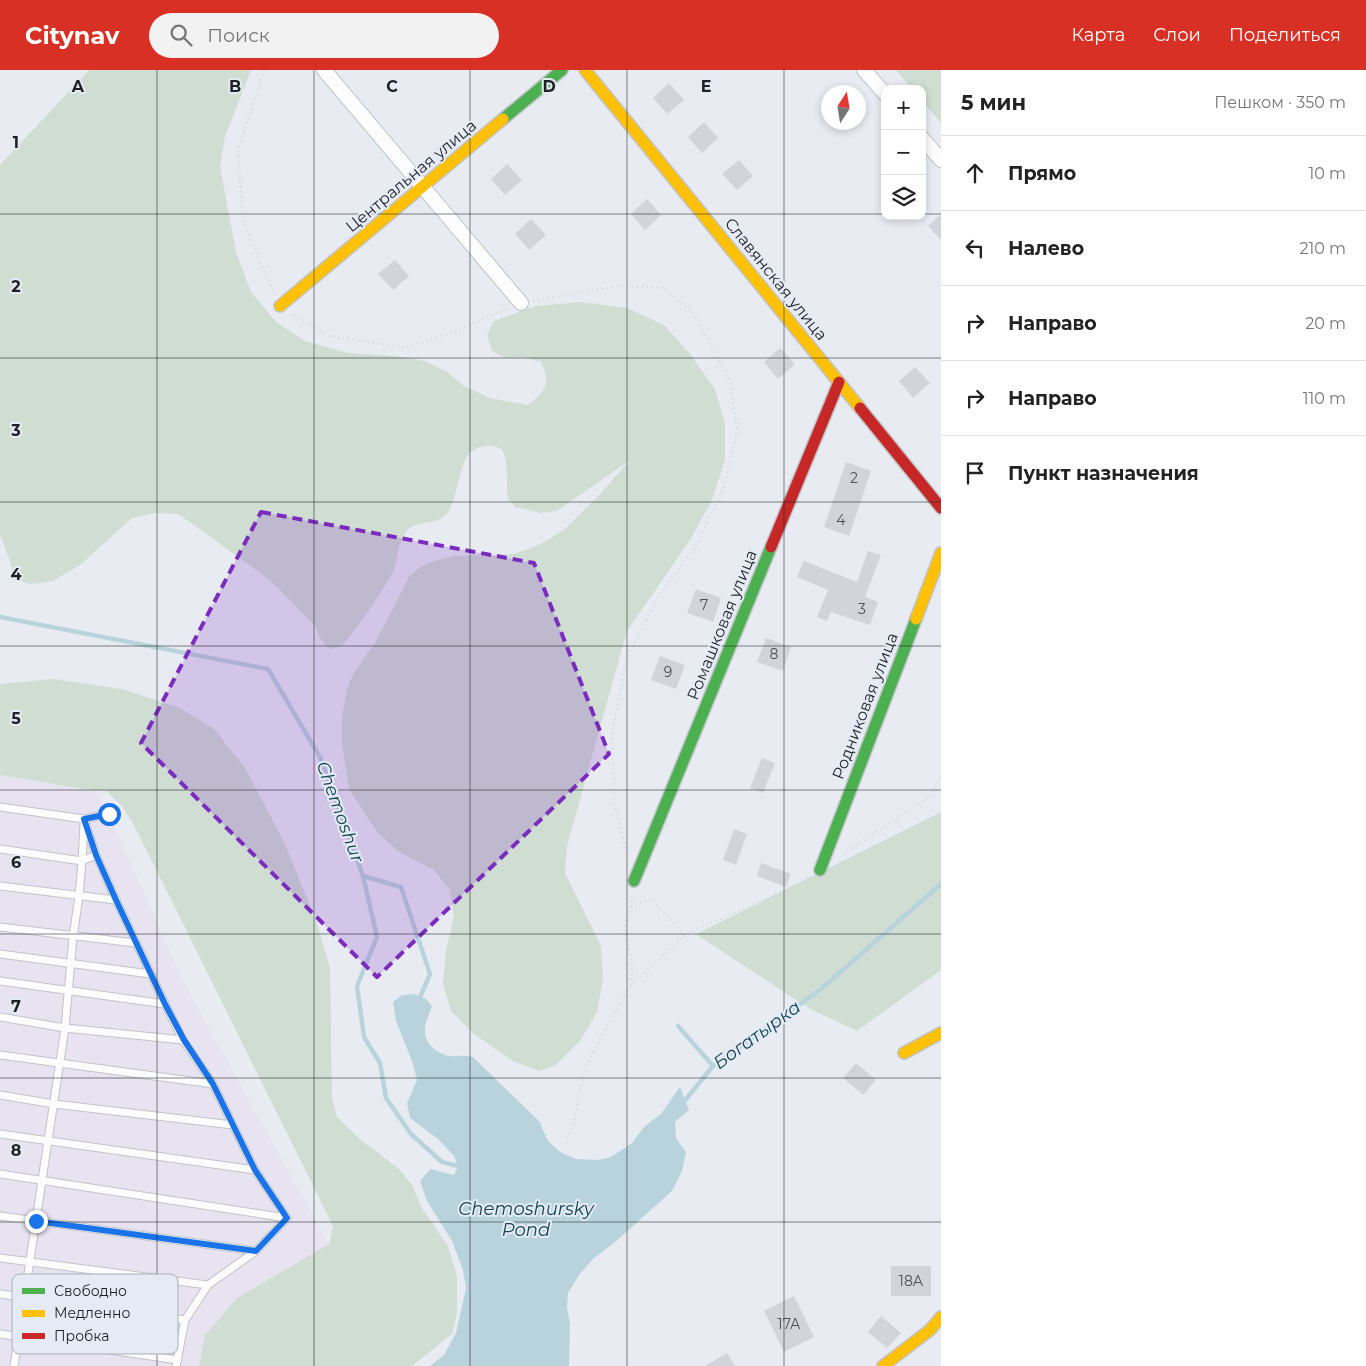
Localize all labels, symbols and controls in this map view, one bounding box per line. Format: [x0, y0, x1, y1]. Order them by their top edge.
search box [149, 13, 499, 58]
text: Citynav [25, 21, 119, 50]
icon: search [167, 21, 195, 49]
text: Поиск [207, 24, 270, 47]
text: Карта [1071, 24, 1125, 46]
text: Слои [1153, 24, 1201, 46]
text: Поделиться [1229, 24, 1341, 46]
text: A [71, 77, 85, 96]
text: B [229, 77, 241, 96]
text: C [386, 77, 398, 96]
text: D [542, 77, 556, 96]
text: E [701, 77, 711, 96]
north arrow [821, 85, 866, 130]
map controls [881, 85, 926, 220]
button: + [881, 85, 926, 130]
text: 5 мин [961, 90, 1026, 115]
text: Пешком · 350 m [1214, 93, 1346, 112]
street label: Центральная улица [342, 116, 480, 236]
button: − [881, 130, 926, 175]
text: 1 [13, 133, 19, 152]
icon: ahead [961, 159, 989, 187]
text: Прямо [1008, 162, 1076, 185]
text: 10 m [1308, 164, 1346, 183]
button: layers [881, 175, 926, 220]
street label: Славянская улица [721, 214, 831, 344]
icon: left [961, 234, 989, 262]
text: Налево [1008, 237, 1084, 260]
text: 210 m [1299, 239, 1346, 258]
text: 2 [11, 277, 21, 296]
icon: right [961, 309, 989, 337]
text: Направо [1008, 312, 1097, 335]
text: 20 m [1305, 314, 1346, 333]
icon: right [961, 384, 989, 412]
text: Направо [1008, 387, 1097, 410]
text: 110 m [1303, 389, 1346, 408]
text: 3 [10, 421, 21, 440]
icon: arrive [961, 459, 989, 487]
text: Пункт назначения [1008, 462, 1199, 485]
house number: 2 [850, 469, 858, 487]
house number: 4 [836, 511, 846, 529]
street label: Ромашковая улица [683, 547, 761, 703]
text: 4 [10, 565, 22, 584]
house number: 7 [700, 596, 708, 614]
house number: 3 [858, 600, 866, 618]
street label: Родниковая улица [828, 630, 902, 782]
house number: 8 [770, 645, 779, 663]
house number: 9 [664, 663, 672, 681]
text: 5 [11, 709, 21, 728]
water label: Chemoshur [311, 758, 369, 867]
route start [98, 803, 121, 826]
text: 6 [11, 853, 21, 872]
water label: Богатырка [709, 996, 805, 1074]
text: 7 [11, 997, 21, 1016]
text: 8 [11, 1141, 21, 1160]
water label: Chemoshursky Pond [458, 1198, 595, 1241]
route end [25, 1210, 48, 1233]
house number: 18А [899, 1272, 924, 1290]
legend [12, 1274, 178, 1354]
text: Свободно [54, 1282, 127, 1300]
text: Медленно [54, 1304, 130, 1322]
house number: 17А [778, 1315, 801, 1333]
text: Пробка [54, 1327, 109, 1345]

